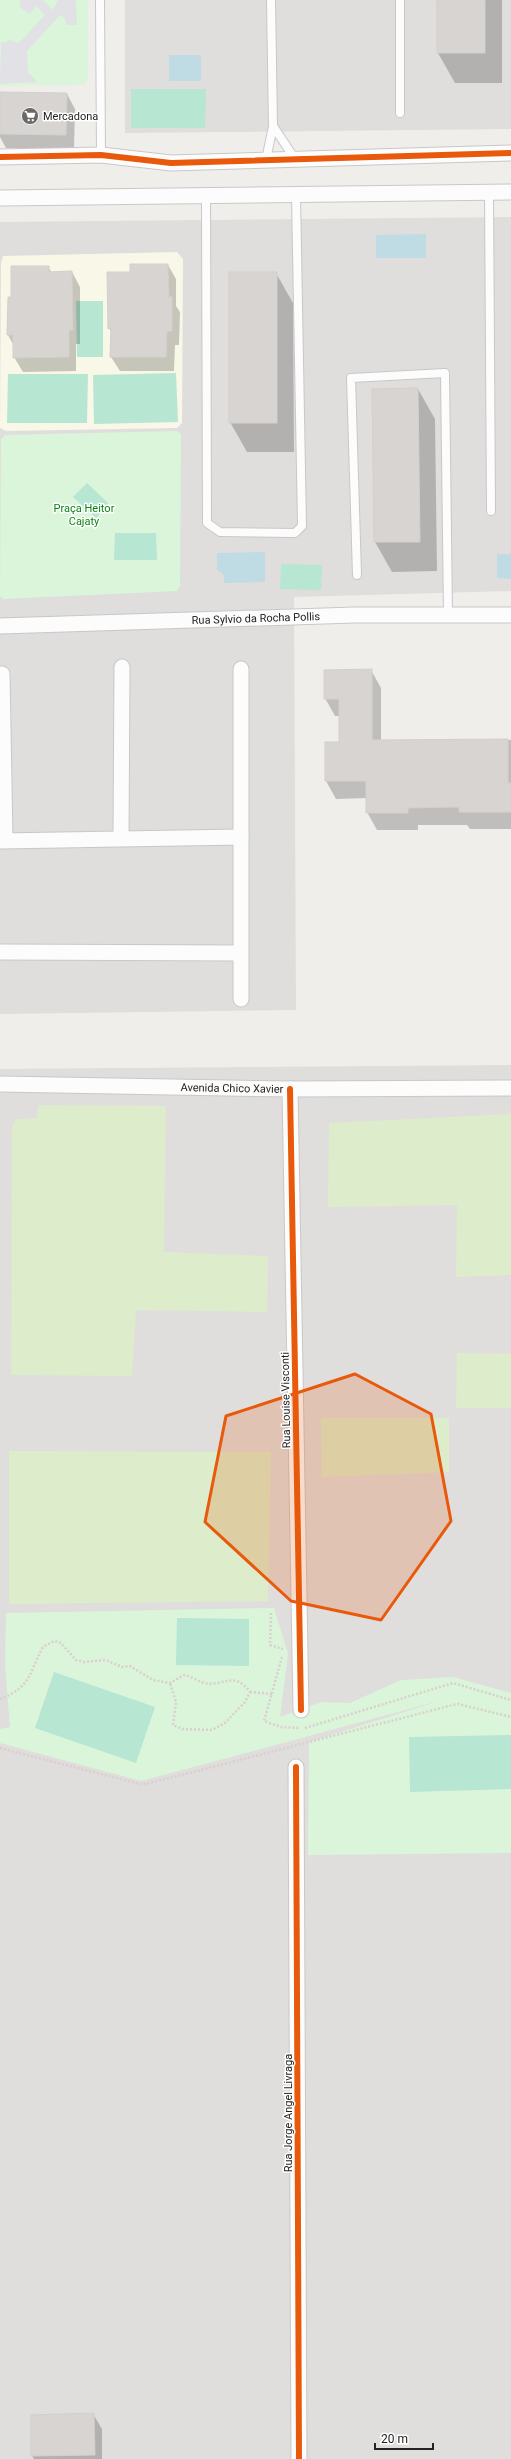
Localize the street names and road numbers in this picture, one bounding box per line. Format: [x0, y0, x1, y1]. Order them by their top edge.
street label: Rua Sylvio da Rocha Pollis [191, 610, 321, 627]
street label: Avenida Chico Xavier [180, 1081, 284, 1095]
street label: Rua Louise Visconti [279, 1352, 293, 1448]
street label: Rua Jorge Angel Livraga [282, 2054, 295, 2172]

